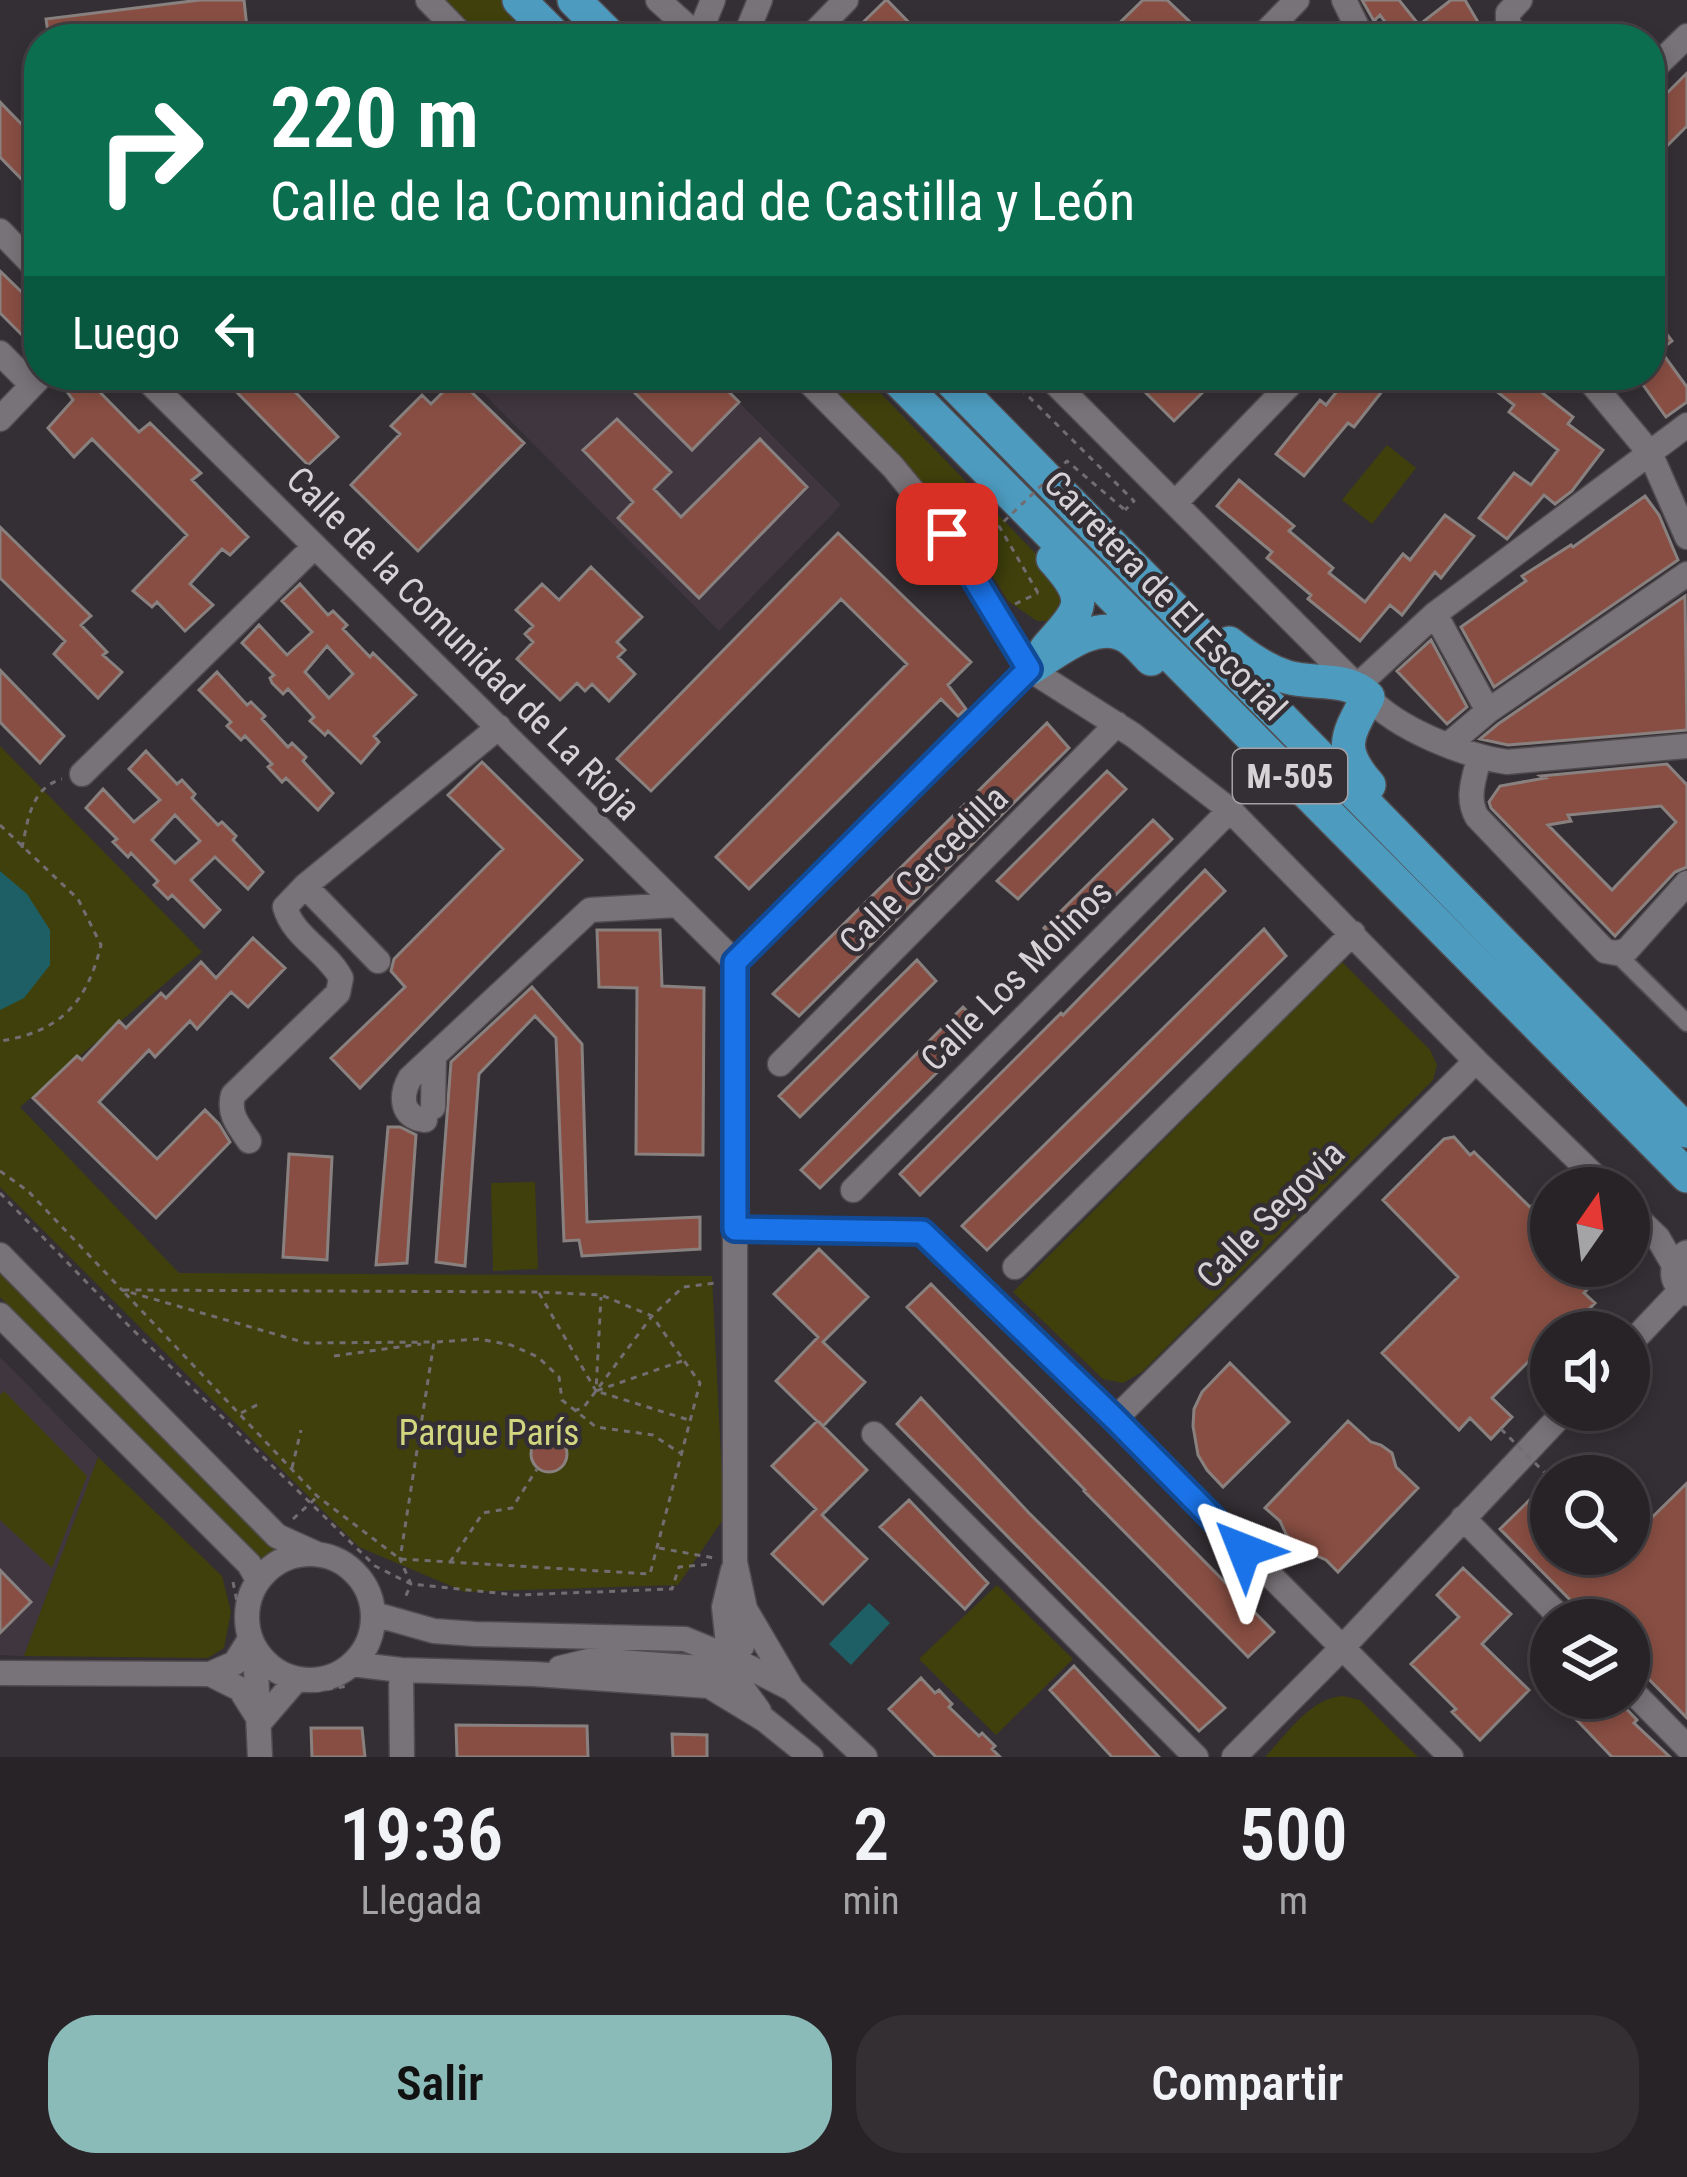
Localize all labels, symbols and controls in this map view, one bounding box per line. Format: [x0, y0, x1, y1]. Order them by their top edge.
text: 220 m [270, 69, 479, 168]
icon: right [72, 72, 228, 228]
text: Calle de la Comunidad de Castilla y León [270, 170, 1135, 233]
icon: left [204, 300, 270, 366]
text: Luego [72, 307, 180, 360]
street label: Calle de la Comunidad de La Rioja [278, 458, 649, 829]
street label: Carretera de El Escorial [1035, 462, 1295, 729]
pin [896, 483, 998, 585]
icon: arrive [914, 501, 980, 567]
road number: M-505 [1233, 749, 1347, 803]
street label: Calle Cercedilla [831, 777, 1017, 963]
street label: Calle Los Molinos [912, 871, 1121, 1080]
street label: Calle Segovia [1188, 1132, 1353, 1297]
north arrow [1530, 1167, 1650, 1287]
map controls [1530, 1167, 1650, 1719]
button: sound [1530, 1311, 1650, 1431]
park label: Parque París [398, 1412, 580, 1454]
button: search [1530, 1455, 1650, 1575]
position arrow [1181, 1487, 1307, 1613]
button: layers [1530, 1599, 1650, 1719]
text: 19:36 [339, 1793, 503, 1878]
text: 2 [853, 1793, 889, 1878]
text: 500 [1239, 1793, 1348, 1878]
text: Llegada [360, 1878, 482, 1924]
text: min [843, 1878, 900, 1924]
text: m [1279, 1878, 1308, 1924]
button: Salir [48, 2015, 832, 2153]
button: Compartir [856, 2015, 1639, 2153]

